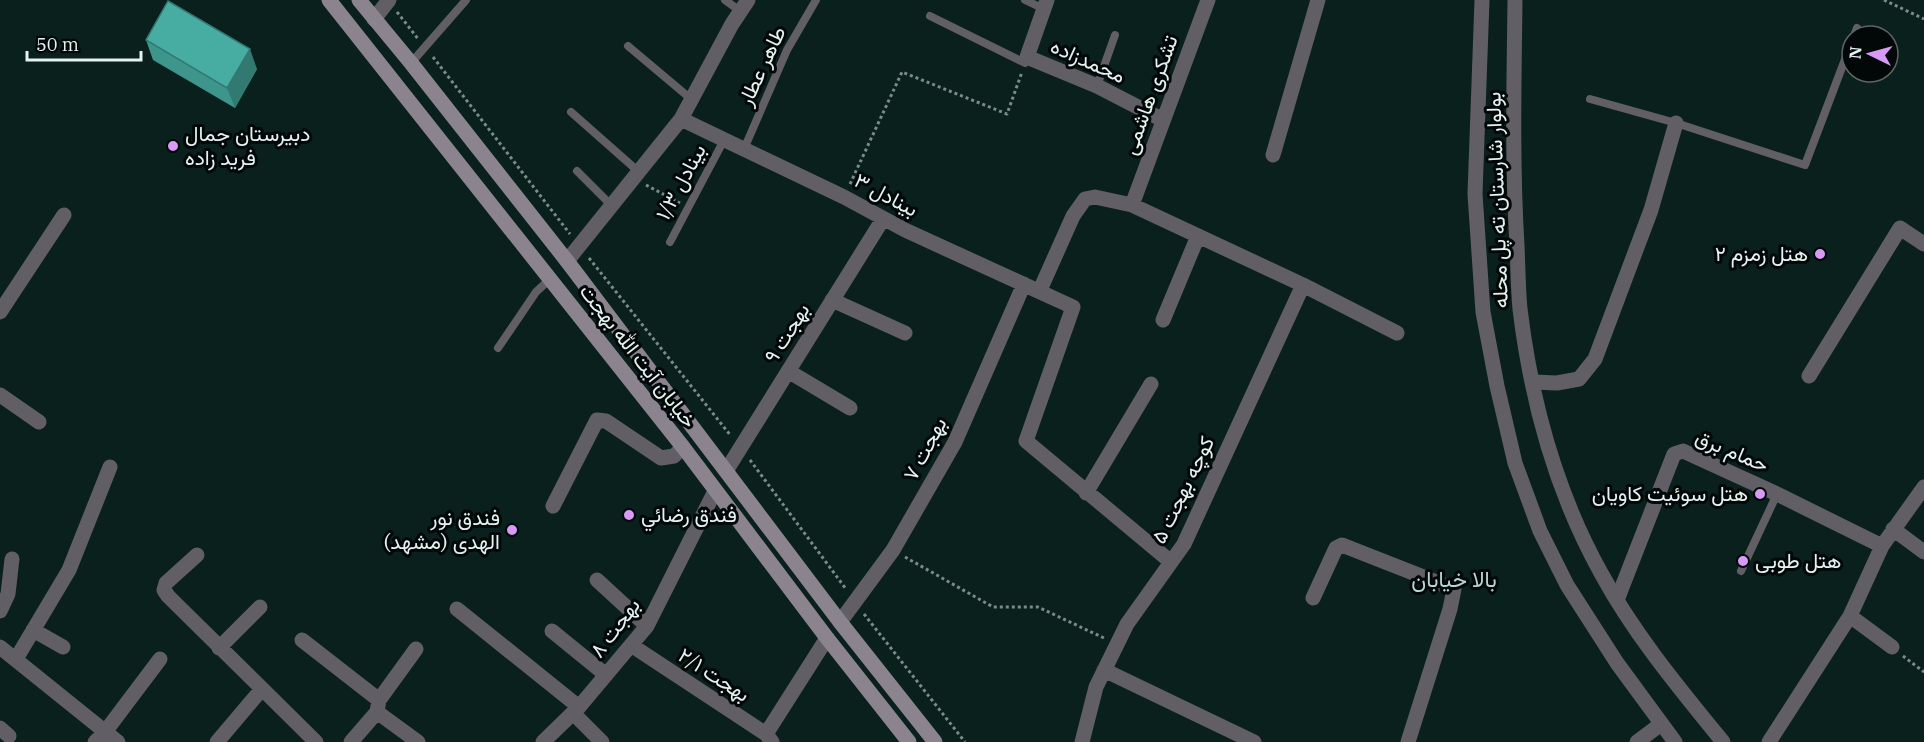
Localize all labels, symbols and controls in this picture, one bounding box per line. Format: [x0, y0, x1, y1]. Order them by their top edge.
street label: طاهر عطار [730, 21, 792, 111]
scale bar [27, 24, 141, 62]
north arrow [1840, 24, 1900, 84]
street label: محمدزاده [1047, 31, 1130, 89]
street label: تشکری هاشمی [1114, 31, 1184, 158]
text: 50 m [36, 33, 79, 56]
text: N [1845, 46, 1866, 60]
street label: بولوار شارستان ته پل محله [1478, 91, 1515, 309]
place label: دبیرستان جمال فرید زاده [185, 119, 310, 171]
marker: دبیرستان جمال فرید زاده [166, 139, 180, 153]
street label: بینادل ۱/۳ [648, 139, 712, 224]
street label: بینادل ۳ [850, 166, 923, 223]
place label: هتل زمزم ۲ [1715, 239, 1808, 268]
marker: هتل زمزم ۲ [1813, 247, 1827, 261]
street label: خیابان آیت الله بهجت [574, 278, 704, 433]
street label: بهجت ۹ [757, 297, 815, 368]
street label: بهجت ۷ [896, 412, 952, 485]
street label: حمام برق [1691, 422, 1773, 479]
street label: کوچه بهجت ۵ [1144, 431, 1221, 548]
place label: هتل سوئیت کاویان [1592, 479, 1748, 507]
marker: هتل سوئیت کاویان [1753, 487, 1767, 501]
place label: فندق رضائي [641, 500, 737, 532]
place label: فندق نور الهدى (مشهد) [383, 503, 500, 555]
marker: فندق رضائي [622, 508, 636, 522]
marker: فندق نور الهدى (مشهد) [505, 523, 519, 537]
place label: هتل طوبی [1755, 546, 1841, 574]
marker: هتل طوبی [1736, 554, 1750, 568]
district label: بالا خیابان [1411, 564, 1497, 593]
street label: بهجت ۸ [583, 592, 646, 663]
street label: بهجت ۲/۱ [673, 641, 756, 708]

